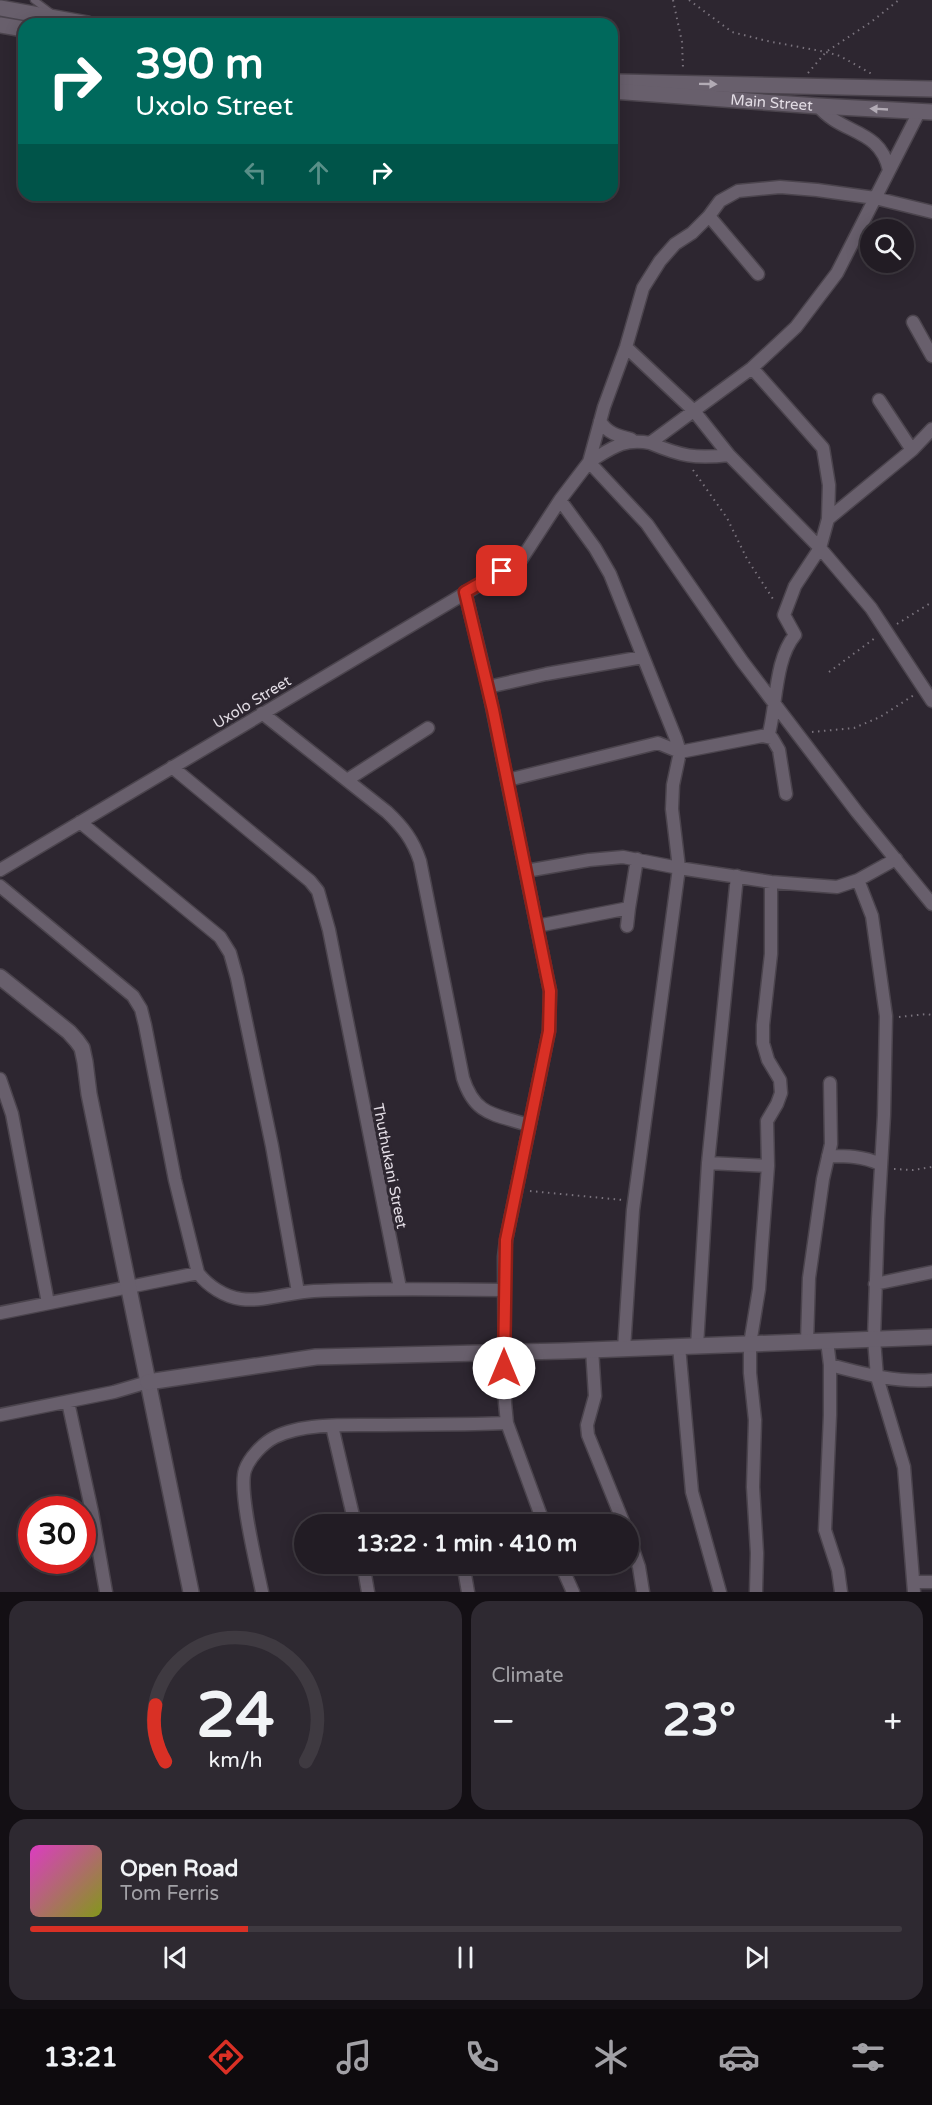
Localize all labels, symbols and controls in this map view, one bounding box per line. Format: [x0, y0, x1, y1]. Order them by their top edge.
text: 390 m [135, 39, 264, 90]
icon: right [36, 42, 114, 120]
one-way arrow [698, 80, 717, 89]
text: Uxolo Street [135, 90, 293, 123]
street label: Main Street [730, 91, 814, 115]
one-way arrow [869, 105, 888, 114]
icon: left [239, 156, 272, 189]
icon: ahead [302, 156, 335, 189]
icon: right [365, 156, 398, 189]
map controls [860, 219, 914, 273]
button: search [860, 219, 914, 273]
pin [476, 545, 527, 596]
icon: arrive [485, 554, 518, 587]
street label: Uxolo Street [210, 672, 295, 732]
street label: Thuthukani Street [369, 1102, 411, 1230]
position arrow [472, 1336, 536, 1400]
speed limit sign: 30 [18, 1496, 96, 1574]
text: 13:22 · 1 min · 410 m [356, 1531, 577, 1557]
text: Climate [492, 1664, 564, 1688]
text: 24 [196, 1679, 274, 1754]
text: 23° [662, 1694, 736, 1748]
text: − [492, 1702, 515, 1741]
text: + [883, 1702, 902, 1741]
text: km/h [208, 1748, 262, 1774]
text: Open Road [120, 1856, 238, 1882]
text: Tom Ferris [120, 1882, 219, 1906]
icon: previous [159, 1941, 192, 1974]
icon: pause [449, 1941, 482, 1974]
icon: next [740, 1941, 773, 1974]
icon: directions [205, 2036, 247, 2078]
icon: music [333, 2036, 375, 2078]
icon: phone [461, 2036, 503, 2078]
icon: climate [590, 2036, 632, 2078]
icon: car [718, 2036, 760, 2078]
icon: filters [847, 2036, 889, 2078]
text: 13:21 [43, 2041, 118, 2074]

